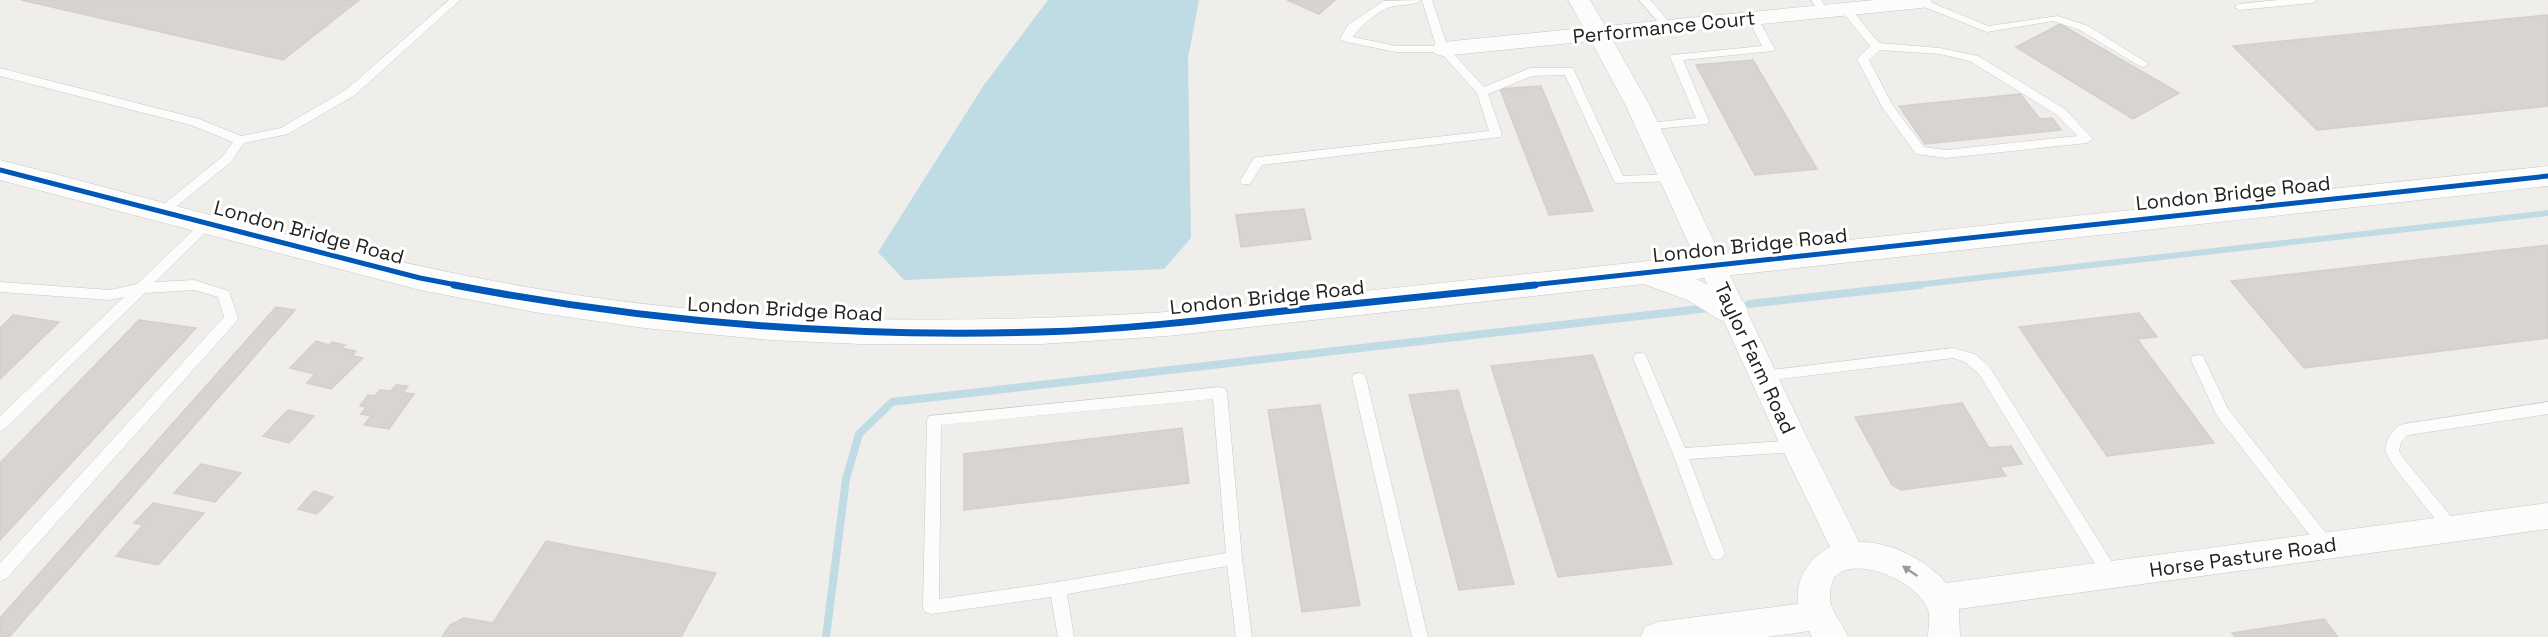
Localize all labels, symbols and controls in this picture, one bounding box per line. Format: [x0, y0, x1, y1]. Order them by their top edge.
street label: Performance Court [1571, 4, 1757, 50]
street label: London Bridge Road [2134, 170, 2332, 216]
street label: London Bridge Road [211, 194, 407, 270]
street label: London Bridge Road [1651, 222, 1849, 268]
street label: London Bridge Road [1168, 274, 1366, 320]
street label: Taylor Farm Road [1708, 278, 1802, 438]
street label: London Bridge Road [687, 291, 883, 327]
street label: Horse Pasture Road [2148, 531, 2338, 583]
one-way arrow [1903, 565, 1919, 577]

